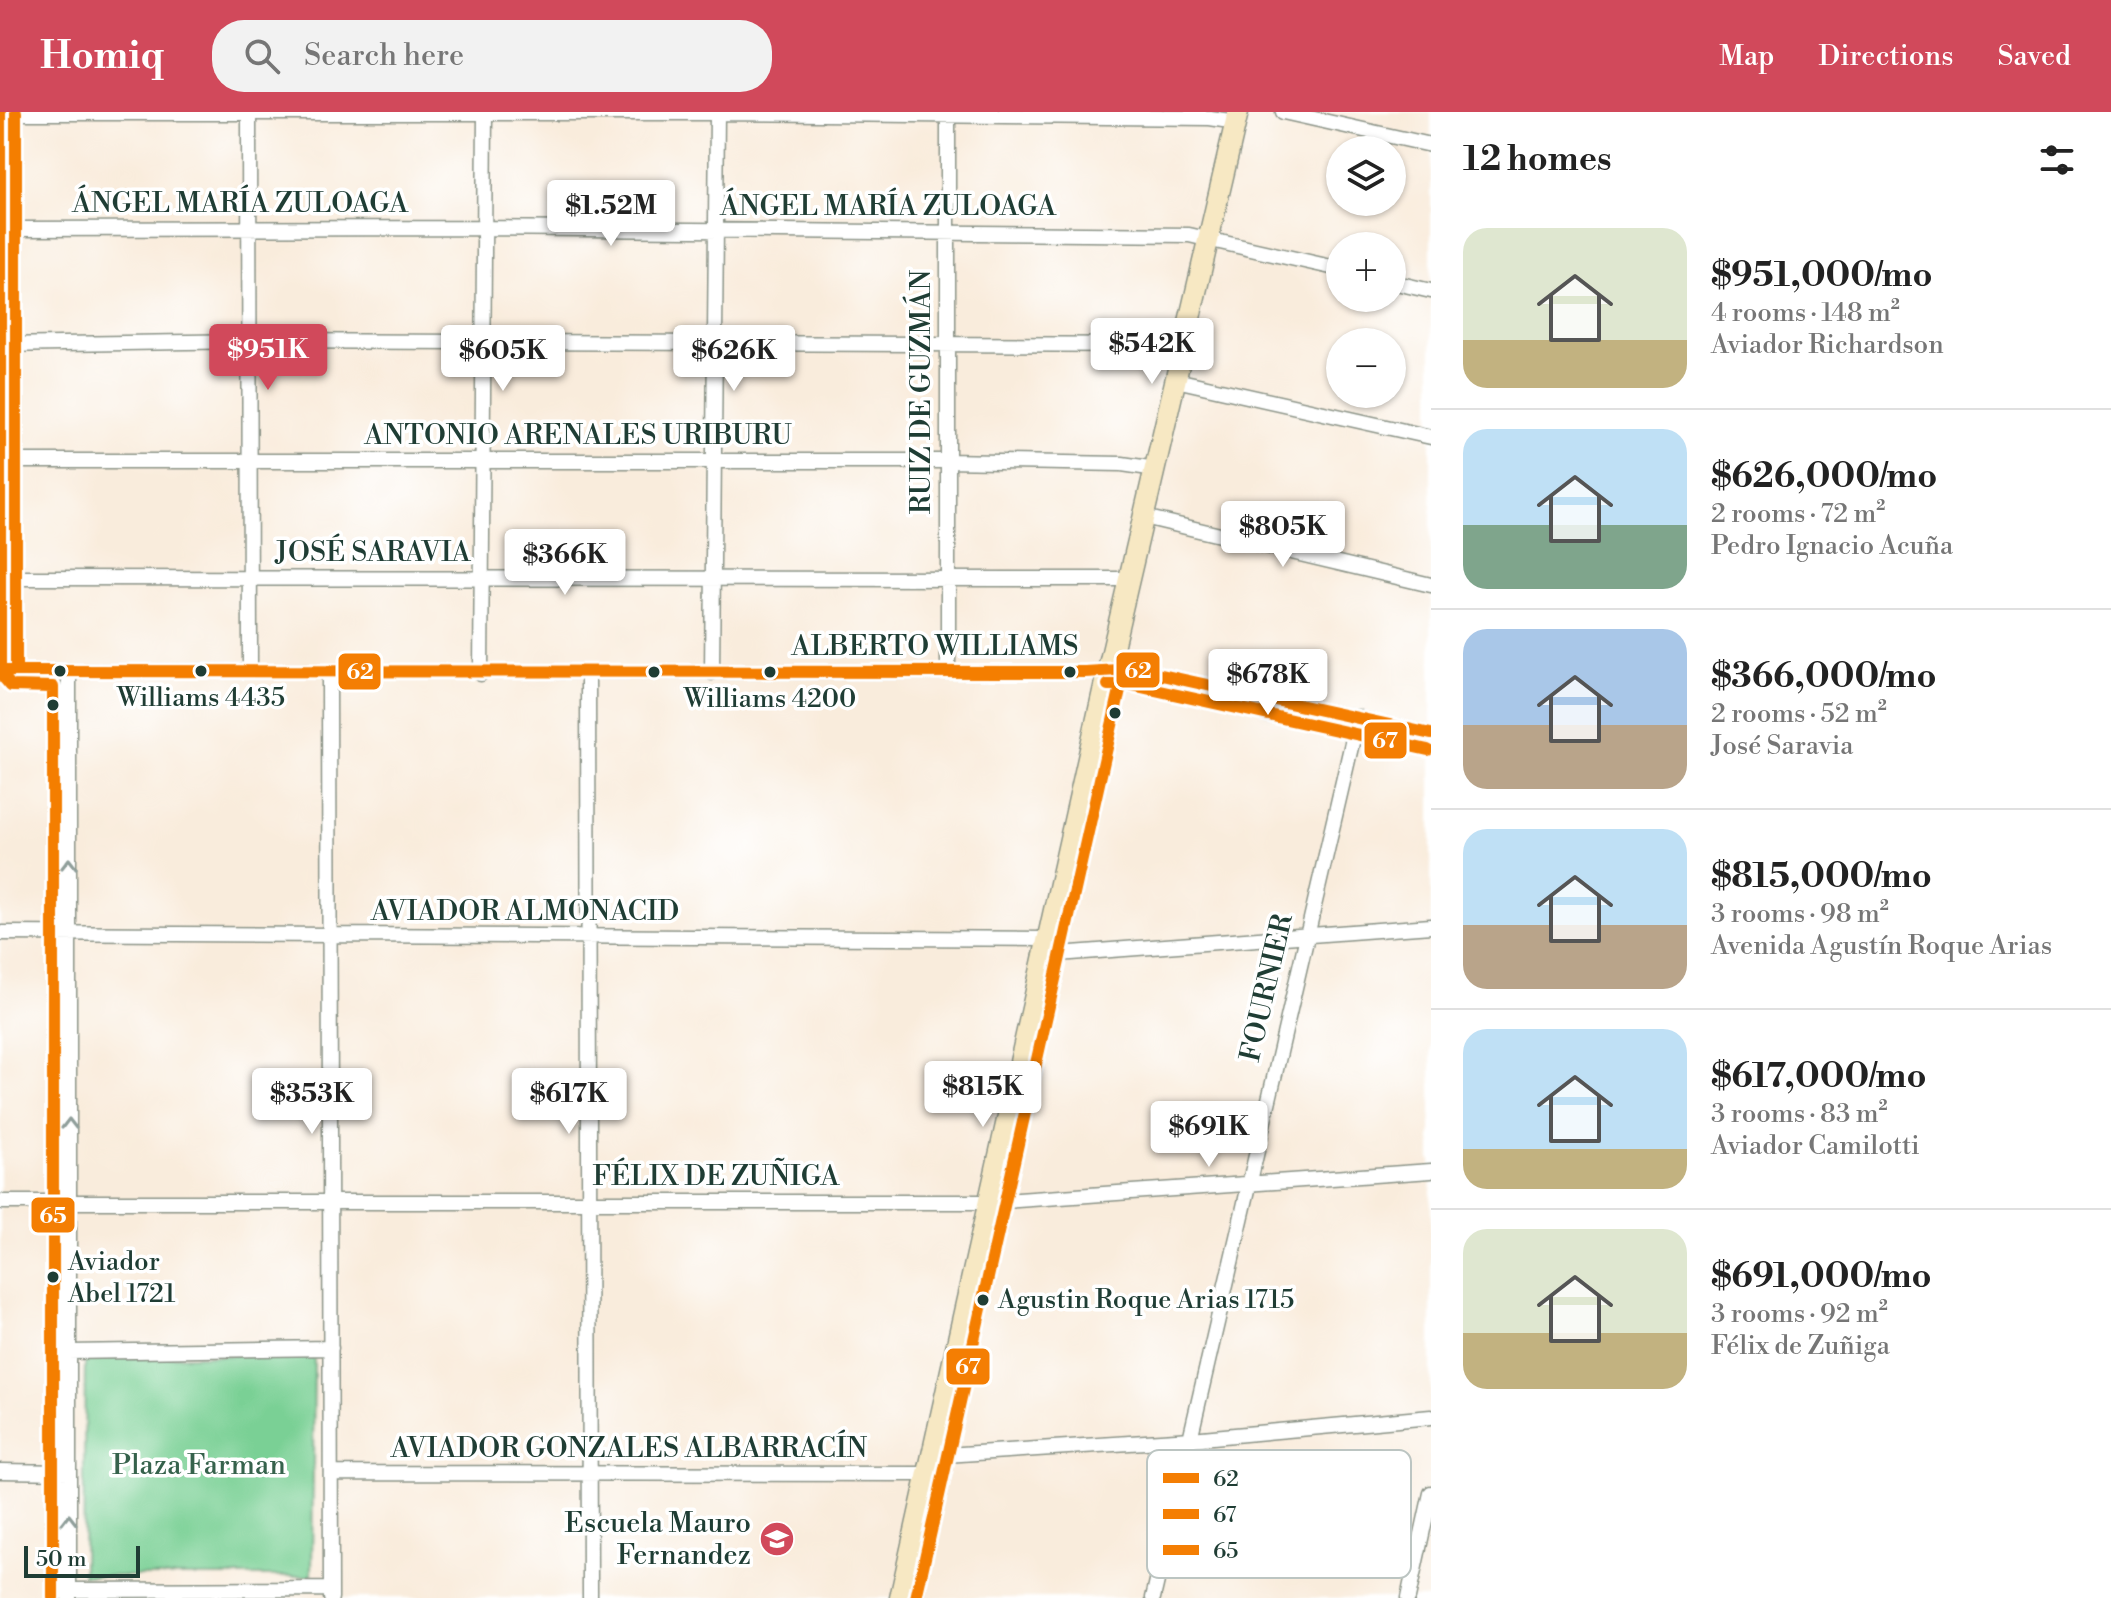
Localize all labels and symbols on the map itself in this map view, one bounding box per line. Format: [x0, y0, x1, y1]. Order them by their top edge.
pin: $1.52M [546, 180, 676, 248]
street label: ÁNGEL MARÍA ZULOAGA [71, 184, 409, 221]
street label: ÁNGEL MARÍA ZULOAGA [719, 187, 1057, 224]
street label: RUIZ DE GUZMÁN [902, 270, 939, 514]
pin: $542K [1096, 318, 1208, 386]
pin: $951K [212, 324, 324, 392]
pin: $605K [447, 325, 559, 393]
pin: $626K [678, 325, 790, 393]
street label: ANTONIO ARENALES URIBURU [363, 418, 792, 453]
pin: $805K [1227, 501, 1339, 569]
pin: $366K [509, 529, 621, 597]
street label: JOSÉ SARAVIA [274, 533, 472, 570]
street label: ALBERTO WILLIAMS [790, 629, 1079, 664]
pin: $678K [1212, 649, 1324, 717]
line badge: 62 [1115, 651, 1161, 689]
line badge: 62 [337, 652, 382, 691]
text: 62 [1124, 658, 1152, 685]
text: 62 [346, 659, 374, 686]
unlabelled marker [52, 663, 68, 679]
marker: Williams 4435 [193, 663, 209, 679]
unlabelled marker [646, 664, 662, 680]
marker: Williams 4200 [762, 664, 778, 680]
unlabelled marker [1062, 664, 1078, 680]
place label: Williams 4435 [116, 682, 285, 714]
place label: Williams 4200 [683, 683, 856, 715]
unlabelled marker [45, 697, 61, 713]
unlabelled marker [1107, 705, 1123, 721]
line badge: 67 [1363, 721, 1408, 760]
text: 67 [1372, 728, 1398, 755]
one-way arrow [60, 857, 78, 870]
street label: AVIADOR ALMONACID [370, 894, 679, 929]
street label: FOURNIER [1233, 910, 1301, 1065]
pin: $815K [927, 1061, 1039, 1129]
pin: $353K [256, 1068, 368, 1136]
pin: $617K [513, 1068, 625, 1136]
pin: $691K [1153, 1101, 1265, 1169]
one-way arrow [60, 1117, 78, 1130]
street label: FÉLIX DE ZUÑIGA [593, 1157, 840, 1194]
line badge: 65 [30, 1196, 76, 1234]
text: 65 [39, 1203, 67, 1230]
place label: Aviador Abel 1721 [67, 1246, 175, 1310]
marker: Aviador Abel 1721 [45, 1269, 61, 1285]
place label: Agustin Roque Arias 1715 [997, 1284, 1294, 1316]
marker: Agustin Roque Arias 1715 [975, 1292, 991, 1308]
line badge: 67 [945, 1347, 991, 1386]
text: 67 [955, 1354, 981, 1381]
street label: AVIADOR GONZALES ALBARRACÍN [390, 1429, 868, 1466]
park label: Plaza Farman [112, 1448, 286, 1483]
legend [1147, 1450, 1411, 1578]
text: 62 [1213, 1466, 1239, 1493]
text: 67 [1213, 1502, 1236, 1529]
place label: Escuela Mauro Fernandez [565, 1506, 751, 1573]
one-way arrow [60, 1513, 78, 1526]
school or university icon: Escuela Mauro Fernandez [758, 1520, 796, 1558]
text: 65 [1213, 1538, 1238, 1565]
scale bar [24, 1542, 140, 1578]

